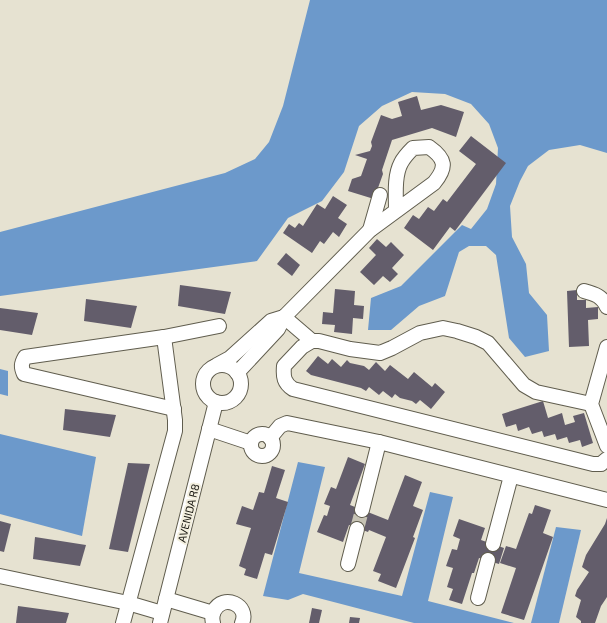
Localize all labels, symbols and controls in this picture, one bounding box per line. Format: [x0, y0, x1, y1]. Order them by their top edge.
street label: AVENIDA R8 [174, 482, 202, 544]

